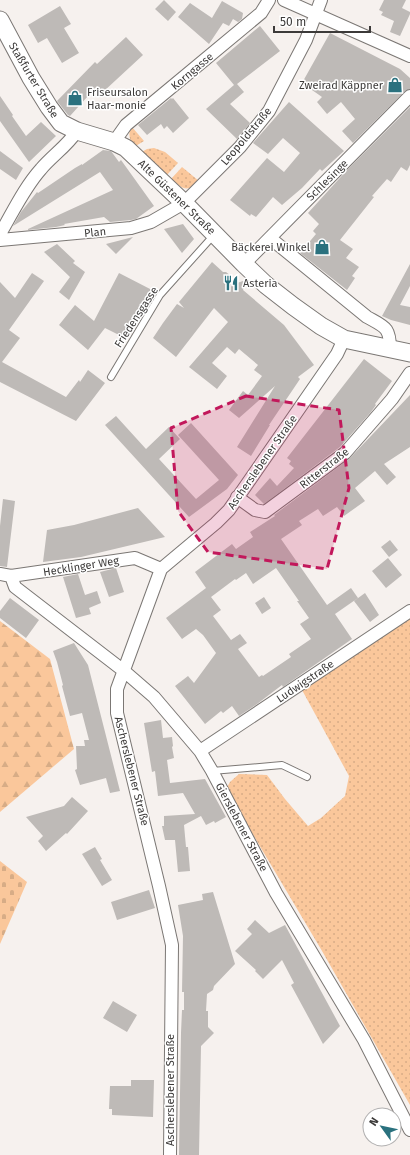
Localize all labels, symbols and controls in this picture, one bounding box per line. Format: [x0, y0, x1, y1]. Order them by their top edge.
scale bar [274, 8, 370, 34]
text: 50 m [280, 15, 306, 29]
street label: Staßfurter Straße [6, 40, 61, 120]
street label: Korngasse [169, 50, 216, 93]
shop icon: Zweirad Käppner [386, 76, 404, 94]
place label: Zweirad Käppner [299, 79, 384, 92]
place label: Friseursalon Haar-monie [87, 86, 148, 112]
shop icon: Friseursalon Haar-monie [66, 89, 84, 107]
street label: Leopoldstraße [218, 105, 274, 168]
street label: Alte Güstener Straße [135, 157, 218, 238]
street label: Schlesinge [304, 157, 351, 204]
street label: Plan [83, 225, 107, 240]
shop icon: Bäckerei Winkel [313, 238, 331, 256]
place label: Bäckerei Winkel [231, 241, 310, 254]
restaurant icon: Asteria [222, 274, 240, 292]
place label: Asteria [243, 277, 278, 290]
street label: Friedensgasse [112, 284, 161, 350]
street label: Ascherslebener Straße [225, 413, 300, 512]
street label: Ritterstraße [297, 445, 352, 492]
street label: Hecklinger Weg [42, 554, 120, 579]
street label: Ludwigstraße [274, 657, 336, 705]
street label: Ascherslebener Straße [112, 715, 151, 827]
street label: Gierslebener Straße [213, 781, 271, 874]
street label: Ascherslebener Straße [164, 1034, 177, 1146]
north arrow [362, 1107, 402, 1147]
text: N [367, 1115, 381, 1128]

